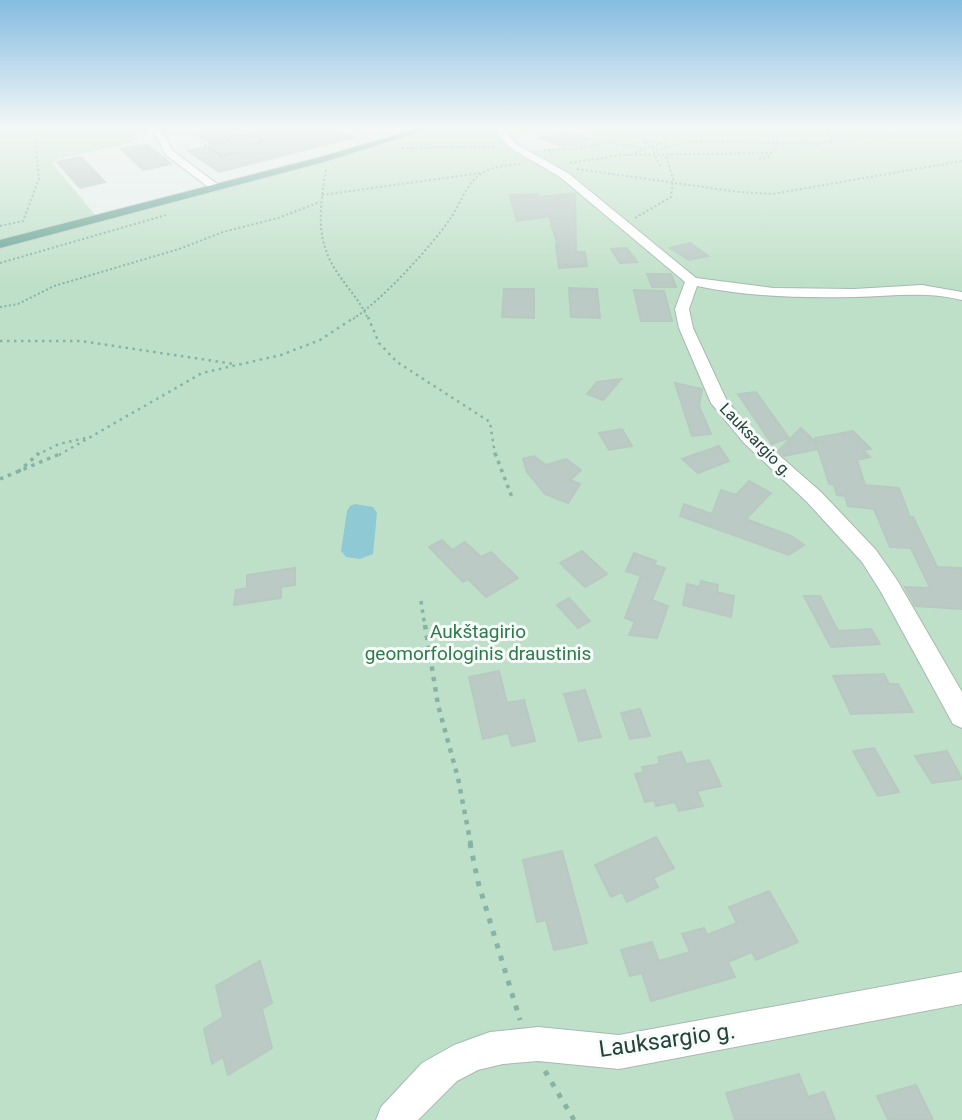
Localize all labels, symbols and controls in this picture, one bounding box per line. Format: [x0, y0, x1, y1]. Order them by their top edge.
street label: Lauksargio g. [716, 399, 796, 481]
park label: Aukštagirio geomorfologinis draustinis [365, 620, 591, 665]
street label: Lauksargio g. [597, 1017, 737, 1063]

